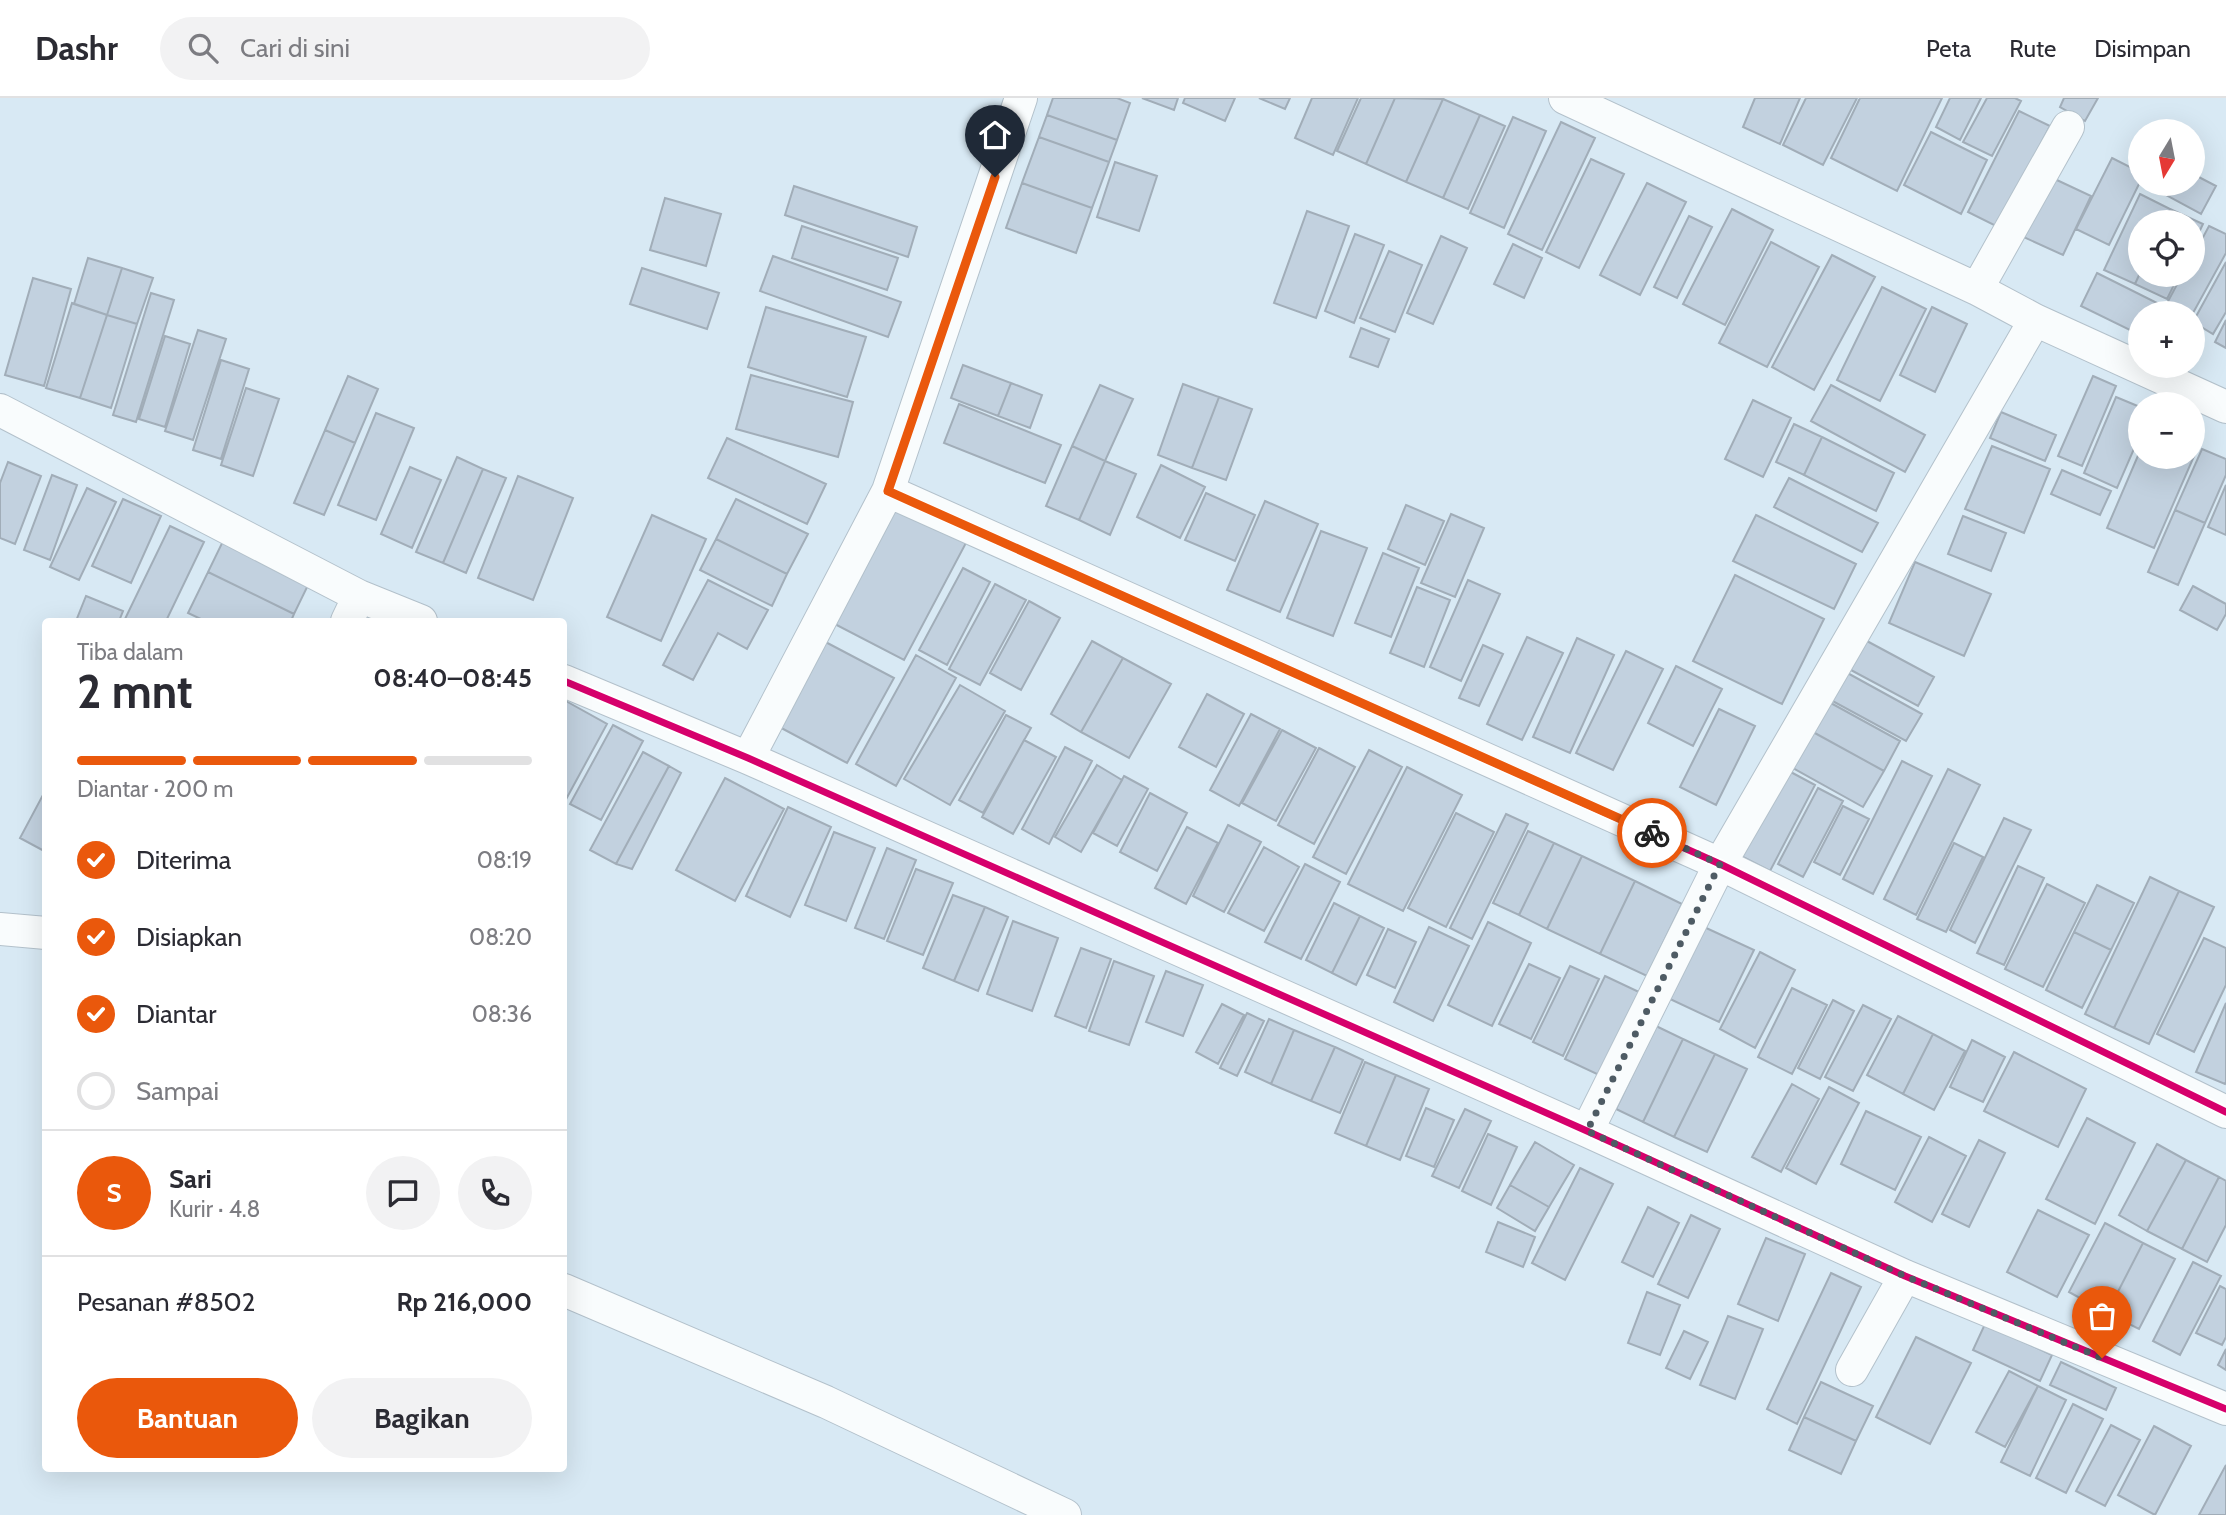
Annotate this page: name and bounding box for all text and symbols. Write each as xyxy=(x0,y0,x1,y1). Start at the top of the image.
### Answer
search box xyxy=(160,17,650,80)
text: Dashr xyxy=(35,28,118,68)
icon: search xyxy=(184,29,222,67)
text: Cari di sini xyxy=(240,32,350,64)
text: Peta xyxy=(1926,34,1971,63)
text: Rute xyxy=(2009,34,2056,63)
text: Disimpan xyxy=(2094,34,2191,63)
pin xyxy=(965,105,1025,177)
icon: home xyxy=(976,116,1014,154)
north arrow xyxy=(2128,119,2205,196)
map controls xyxy=(2128,119,2205,469)
button: locate xyxy=(2128,210,2205,287)
button: + xyxy=(2128,301,2205,378)
button: − xyxy=(2128,392,2205,469)
text: Tiba dalam xyxy=(77,638,183,666)
text: 08:40–08:45 xyxy=(373,662,532,694)
text: 2 mnt xyxy=(77,664,193,720)
text: Diantar · 200 m xyxy=(77,775,234,803)
courier xyxy=(1617,798,1687,868)
icon: bike xyxy=(1633,814,1671,852)
icon: check xyxy=(77,841,115,879)
text: Diterima xyxy=(136,844,231,876)
text: 08:19 xyxy=(477,846,532,874)
icon: check xyxy=(77,918,115,956)
text: Disiapkan xyxy=(136,921,242,953)
text: 08:20 xyxy=(469,923,532,951)
icon: check xyxy=(77,995,115,1033)
text: Diantar xyxy=(136,998,217,1030)
text: 08:36 xyxy=(472,1000,532,1028)
text: Sampai xyxy=(136,1075,219,1107)
button: chat xyxy=(366,1156,440,1230)
button: phone xyxy=(458,1156,532,1230)
text: Sari xyxy=(169,1163,212,1195)
text: S xyxy=(106,1177,122,1209)
text: Kurir · 4.8 xyxy=(169,1195,260,1223)
text: Pesanan #8502 xyxy=(77,1286,255,1318)
text: Rp 216,000 xyxy=(396,1286,532,1318)
pin xyxy=(2072,1286,2132,1358)
icon: bag xyxy=(2083,1297,2121,1335)
button: Bantuan xyxy=(77,1378,298,1458)
button: Bagikan xyxy=(312,1378,532,1458)

